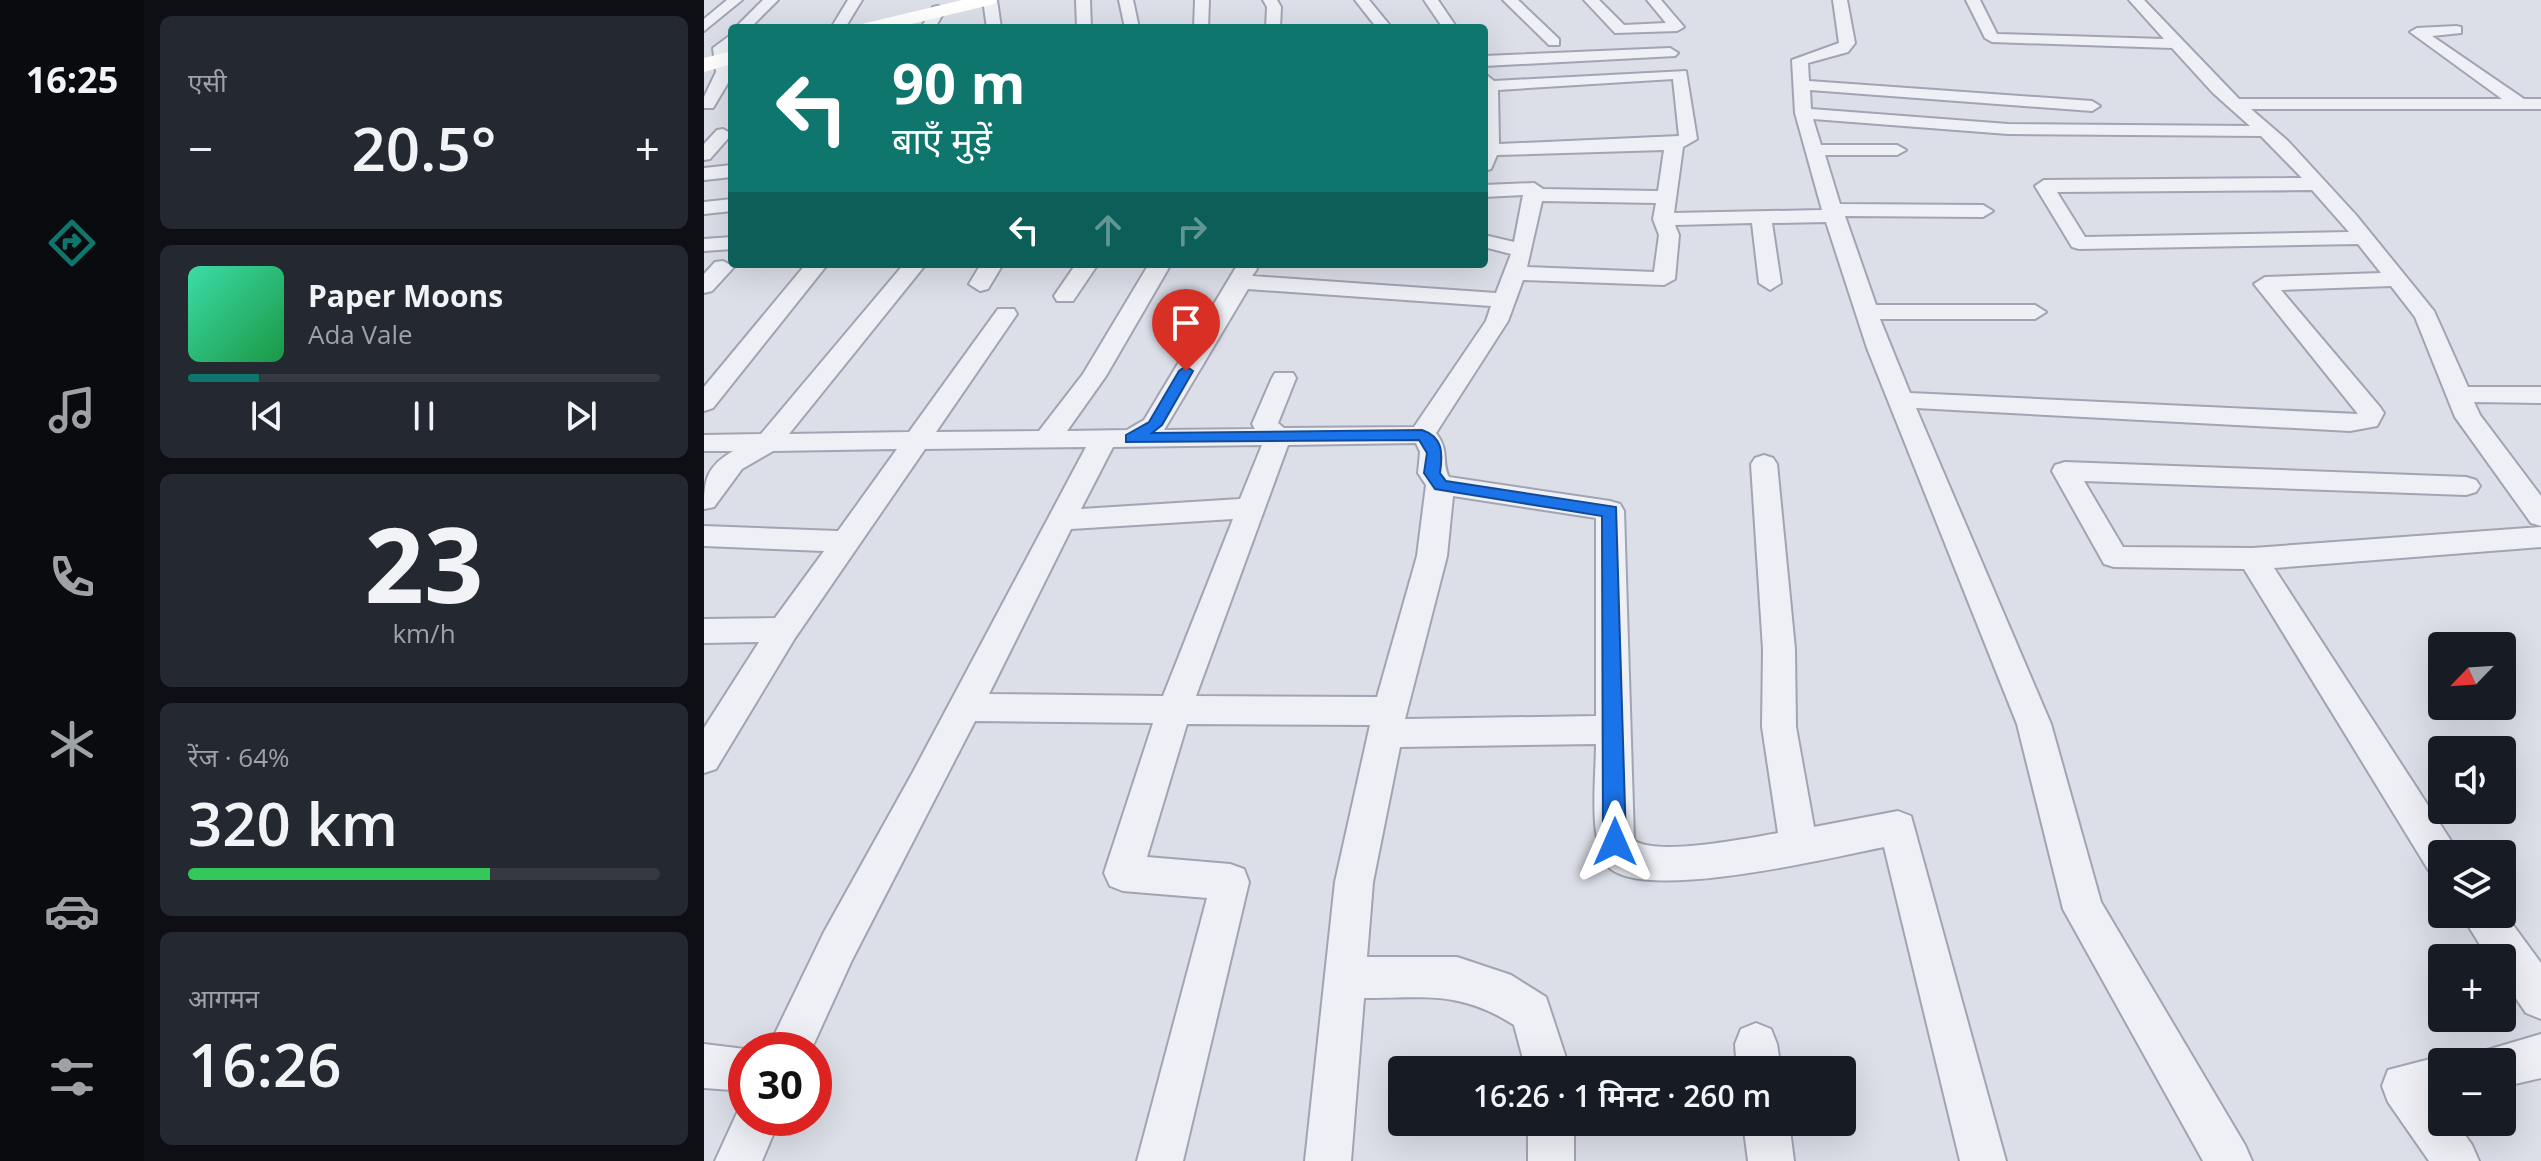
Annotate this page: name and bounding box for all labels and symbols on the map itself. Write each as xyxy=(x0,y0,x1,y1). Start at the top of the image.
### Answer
pin xyxy=(1152,289,1220,371)
north arrow xyxy=(2428,632,2516,720)
position arrow xyxy=(1573,800,1657,884)
speed limit sign: 30 xyxy=(728,1032,832,1136)

